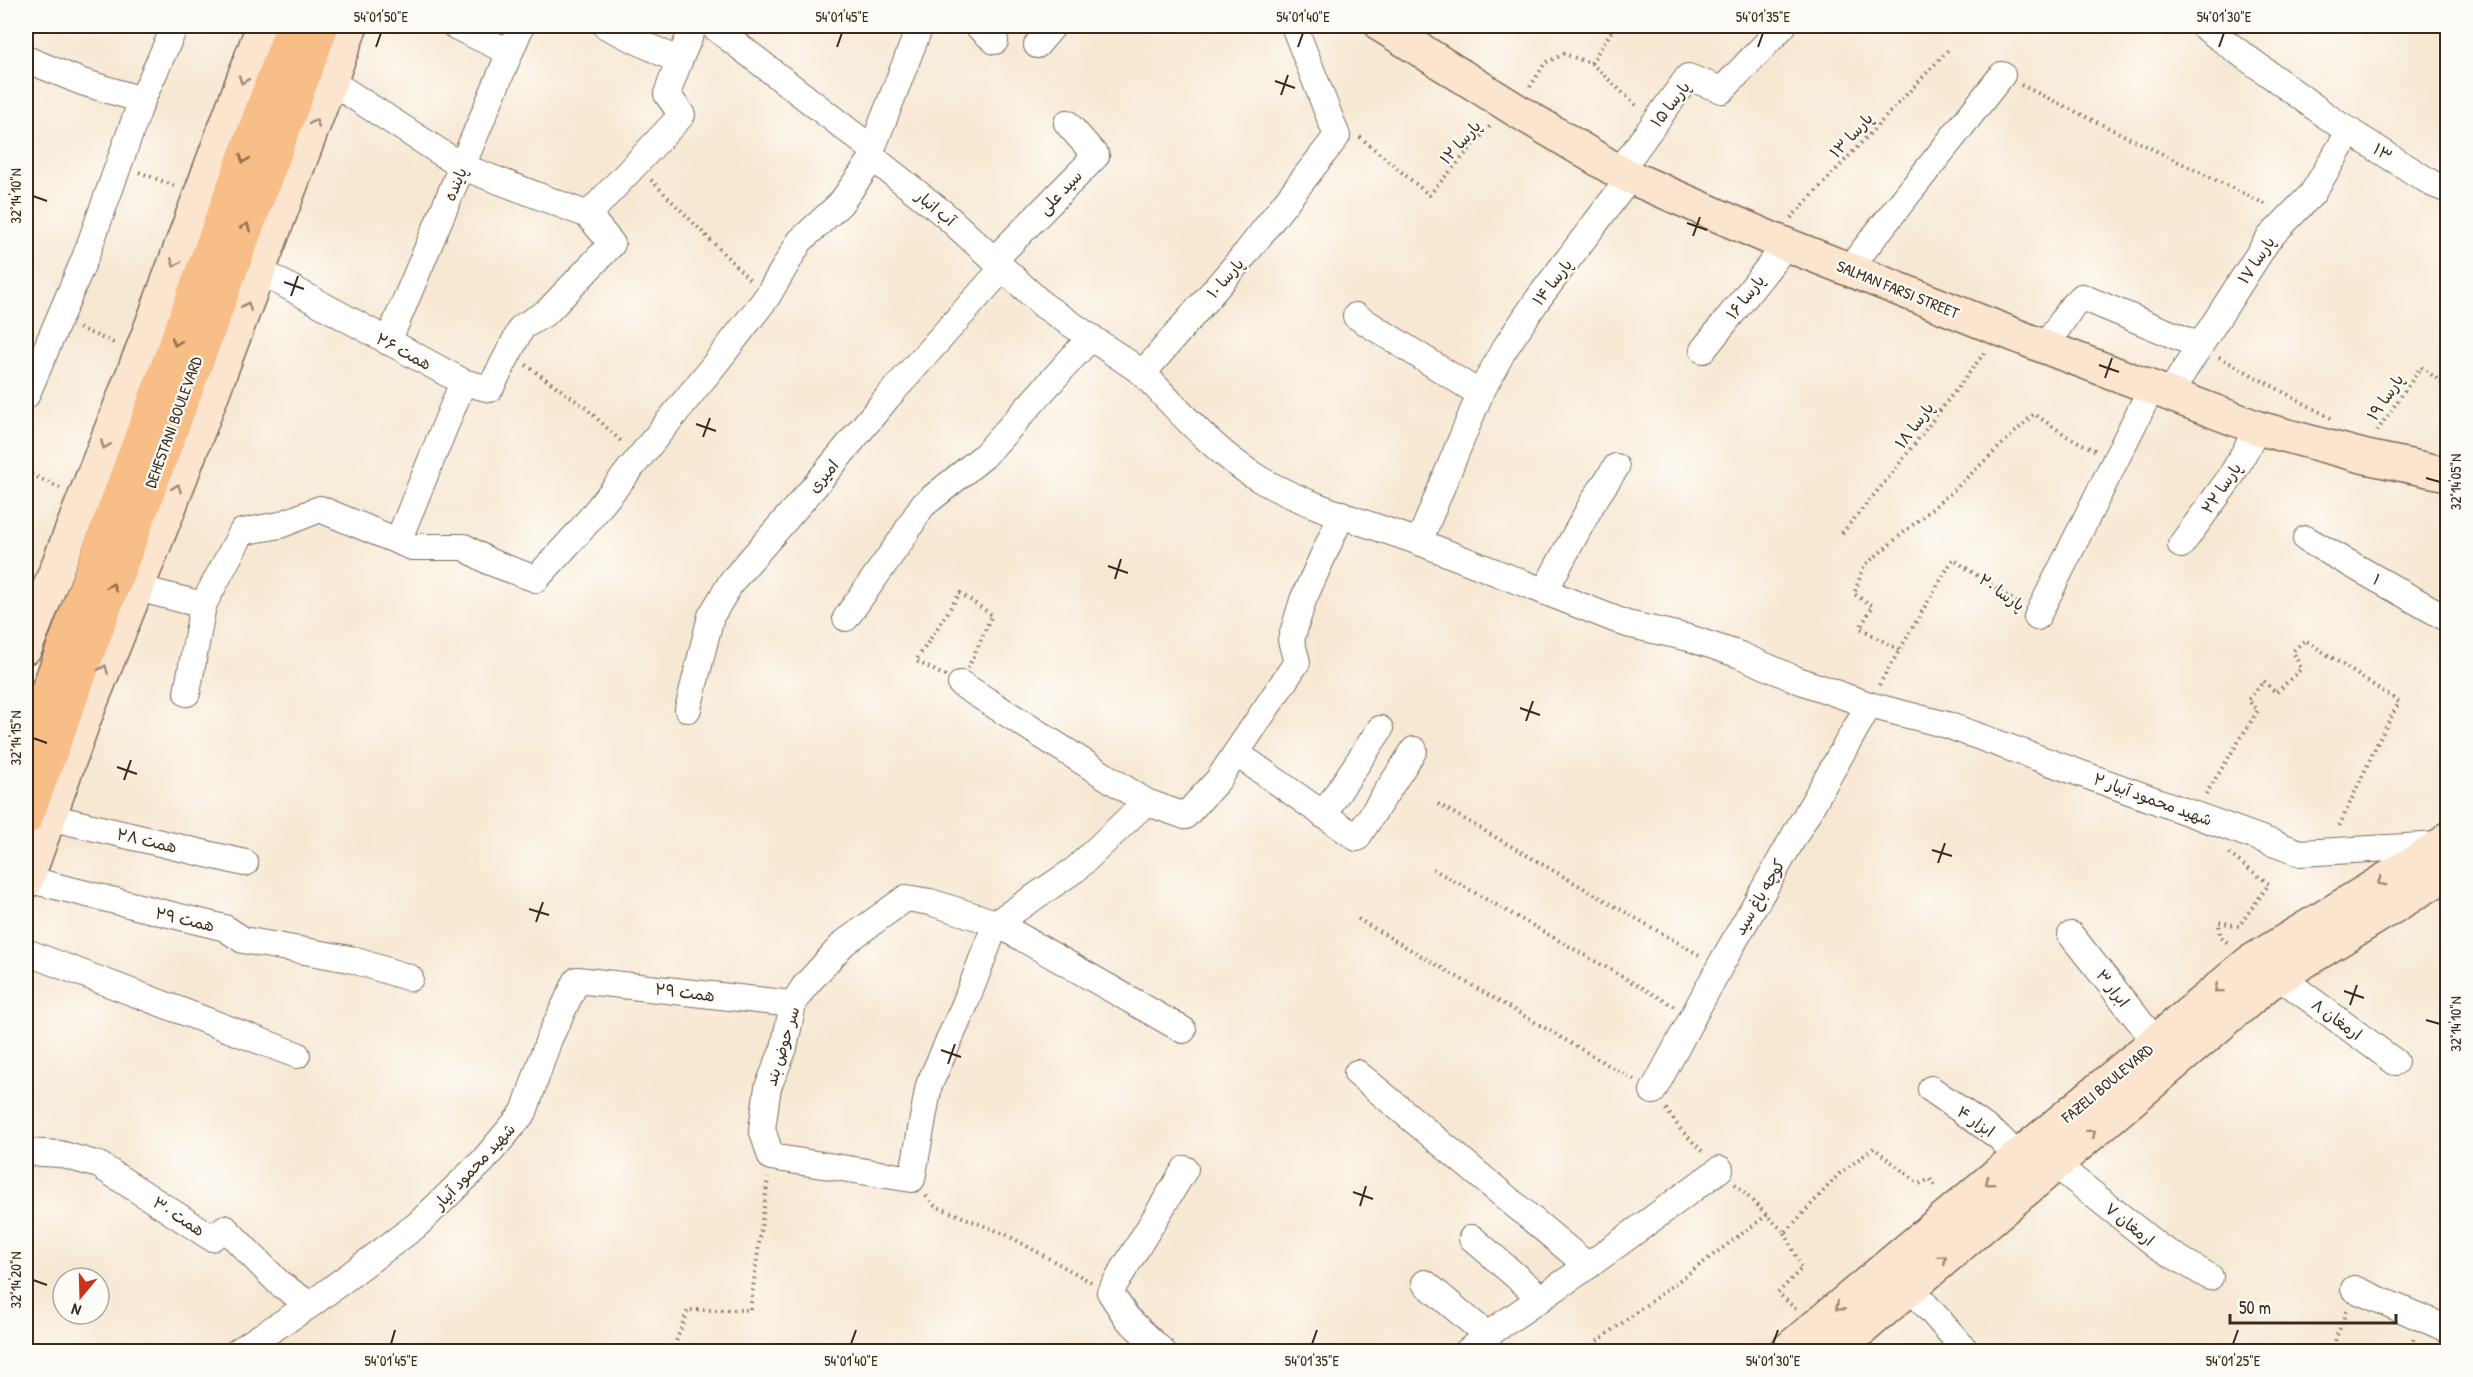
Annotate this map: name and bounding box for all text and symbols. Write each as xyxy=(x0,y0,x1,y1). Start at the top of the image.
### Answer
text: 54°01'50"E xyxy=(354,6,409,27)
text: 54°01'45"E xyxy=(815,6,869,27)
text: 54°01'40"E xyxy=(1276,6,1330,27)
text: 54°01'35"E xyxy=(1736,6,1791,27)
text: 54°01'30"E xyxy=(2197,6,2252,27)
one-way arrow xyxy=(238,74,250,85)
street label: پارسا ۱۵ xyxy=(1645,77,1695,131)
street label: پارسا ۱۳ xyxy=(1824,108,1878,162)
street label: پارسا ۱۲ xyxy=(1434,115,1486,169)
one-way arrow xyxy=(307,119,320,129)
street label: ۱۳ xyxy=(2369,138,2397,166)
one-way arrow xyxy=(238,153,251,164)
street label: پاینده xyxy=(438,164,472,204)
street label: سید علی xyxy=(1033,165,1087,219)
text: 32°14'10"N xyxy=(5,168,26,224)
street label: آب انبار xyxy=(911,184,961,232)
one-way arrow xyxy=(239,222,252,233)
street label: پارسا ۱۷ xyxy=(2232,232,2280,288)
street label: پارسا ۱۰ xyxy=(1201,253,1249,303)
street label: پارسا ۱۴ xyxy=(1527,254,1577,310)
street label: SALMAN FARSI STREET xyxy=(1834,254,1963,324)
one-way arrow xyxy=(169,257,182,268)
street label: پارسا ۱۶ xyxy=(1721,270,1769,324)
one-way arrow xyxy=(239,301,252,312)
street label: همت ۲۶ xyxy=(372,327,436,375)
one-way arrow xyxy=(171,336,183,347)
street label: DEHESTANI BOULEVARD xyxy=(139,353,207,491)
street label: پارسا ۱۹ xyxy=(2361,369,2409,425)
street label: پارسا ۱۸ xyxy=(1889,397,1939,453)
one-way arrow xyxy=(99,439,112,450)
text: 32°14'05"N xyxy=(2445,454,2466,510)
street label: امیری xyxy=(803,455,843,497)
street label: پارسا ۲۲ xyxy=(2196,458,2246,518)
one-way arrow xyxy=(170,483,182,494)
street label: پارسا ۲۰ xyxy=(1975,568,2029,616)
street label: ۱ xyxy=(2369,568,2385,590)
one-way arrow xyxy=(105,582,117,593)
one-way arrow xyxy=(97,664,109,675)
text: 32°14'15"N xyxy=(5,710,26,766)
street label: شهید محمود آبیار ۲ xyxy=(2090,767,2216,831)
street label: همت ۲۸ xyxy=(115,822,179,858)
street label: کوچه باغ سید xyxy=(1728,855,1791,940)
one-way arrow xyxy=(2377,875,2387,887)
street label: همت ۲۹ xyxy=(153,902,217,936)
street label: ابرار ۳ xyxy=(2091,965,2135,1011)
street label: همت ۲۹ xyxy=(654,977,716,1007)
one-way arrow xyxy=(2214,982,2225,993)
street label: ارمغان ۸ xyxy=(2307,993,2367,1045)
text: 32°14'10"N xyxy=(2445,996,2466,1052)
street label: سر حوض بند xyxy=(759,1004,805,1088)
street label: FAZELI BOULEVARD xyxy=(2056,1038,2158,1128)
street label: ابزار ۴ xyxy=(1953,1100,1999,1142)
street label: شهید محمود آبیار xyxy=(427,1118,520,1215)
one-way arrow xyxy=(2085,1129,2096,1140)
one-way arrow xyxy=(1985,1175,1996,1186)
street label: همت ۳۰ xyxy=(149,1191,209,1241)
street label: ارمغان ۷ xyxy=(2101,1197,2159,1251)
text: 32°14'20"N xyxy=(5,1251,26,1309)
one-way arrow xyxy=(1936,1255,1947,1266)
north arrow xyxy=(51,1266,111,1326)
scale bar xyxy=(2230,1287,2396,1325)
text: 50 m xyxy=(2239,1295,2271,1320)
text: N xyxy=(68,1298,84,1322)
one-way arrow xyxy=(1835,1299,1846,1310)
text: 54°01'45"E xyxy=(364,1350,418,1371)
text: 54°01'40"E xyxy=(824,1350,878,1371)
text: 54°01'35"E xyxy=(1285,1350,1340,1371)
text: 54°01'30"E xyxy=(1746,1350,1801,1371)
text: 54°01'25"E xyxy=(2206,1350,2261,1371)

